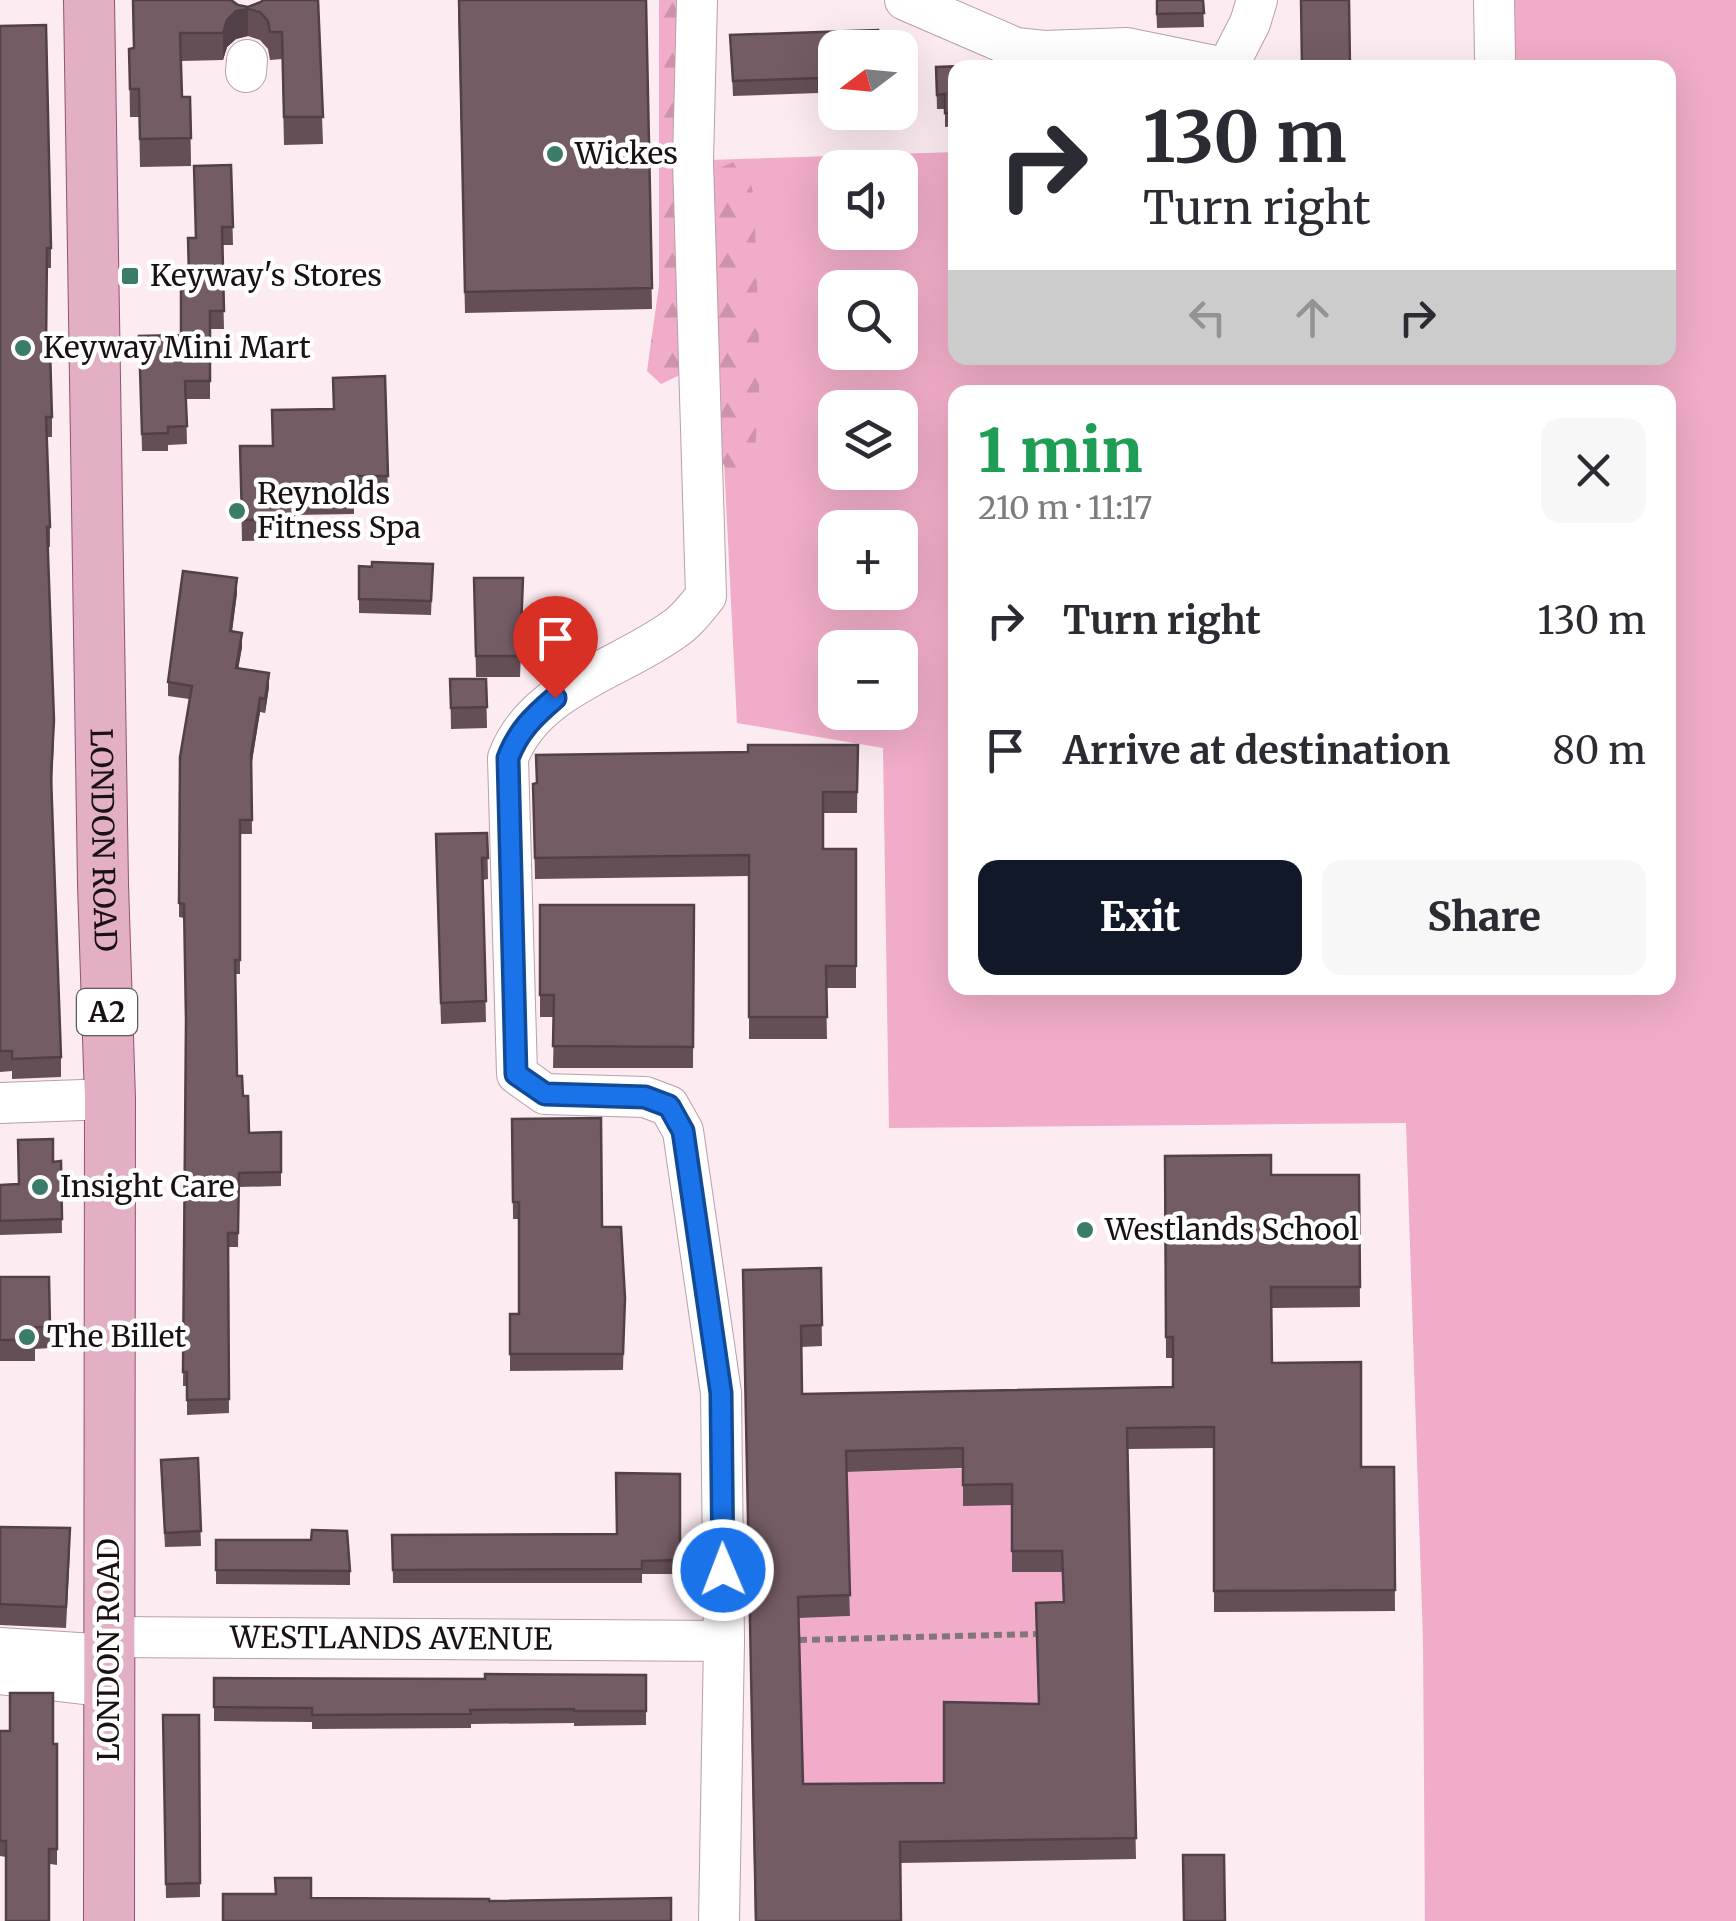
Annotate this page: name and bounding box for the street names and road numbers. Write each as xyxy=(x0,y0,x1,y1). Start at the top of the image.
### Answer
street label: LONDON ROAD xyxy=(83,728,125,952)
road number: A2 xyxy=(77,989,137,1035)
street label: LONDON ROAD xyxy=(89,1538,127,1762)
street label: WESTLANDS AVENUE xyxy=(229,1618,552,1658)

